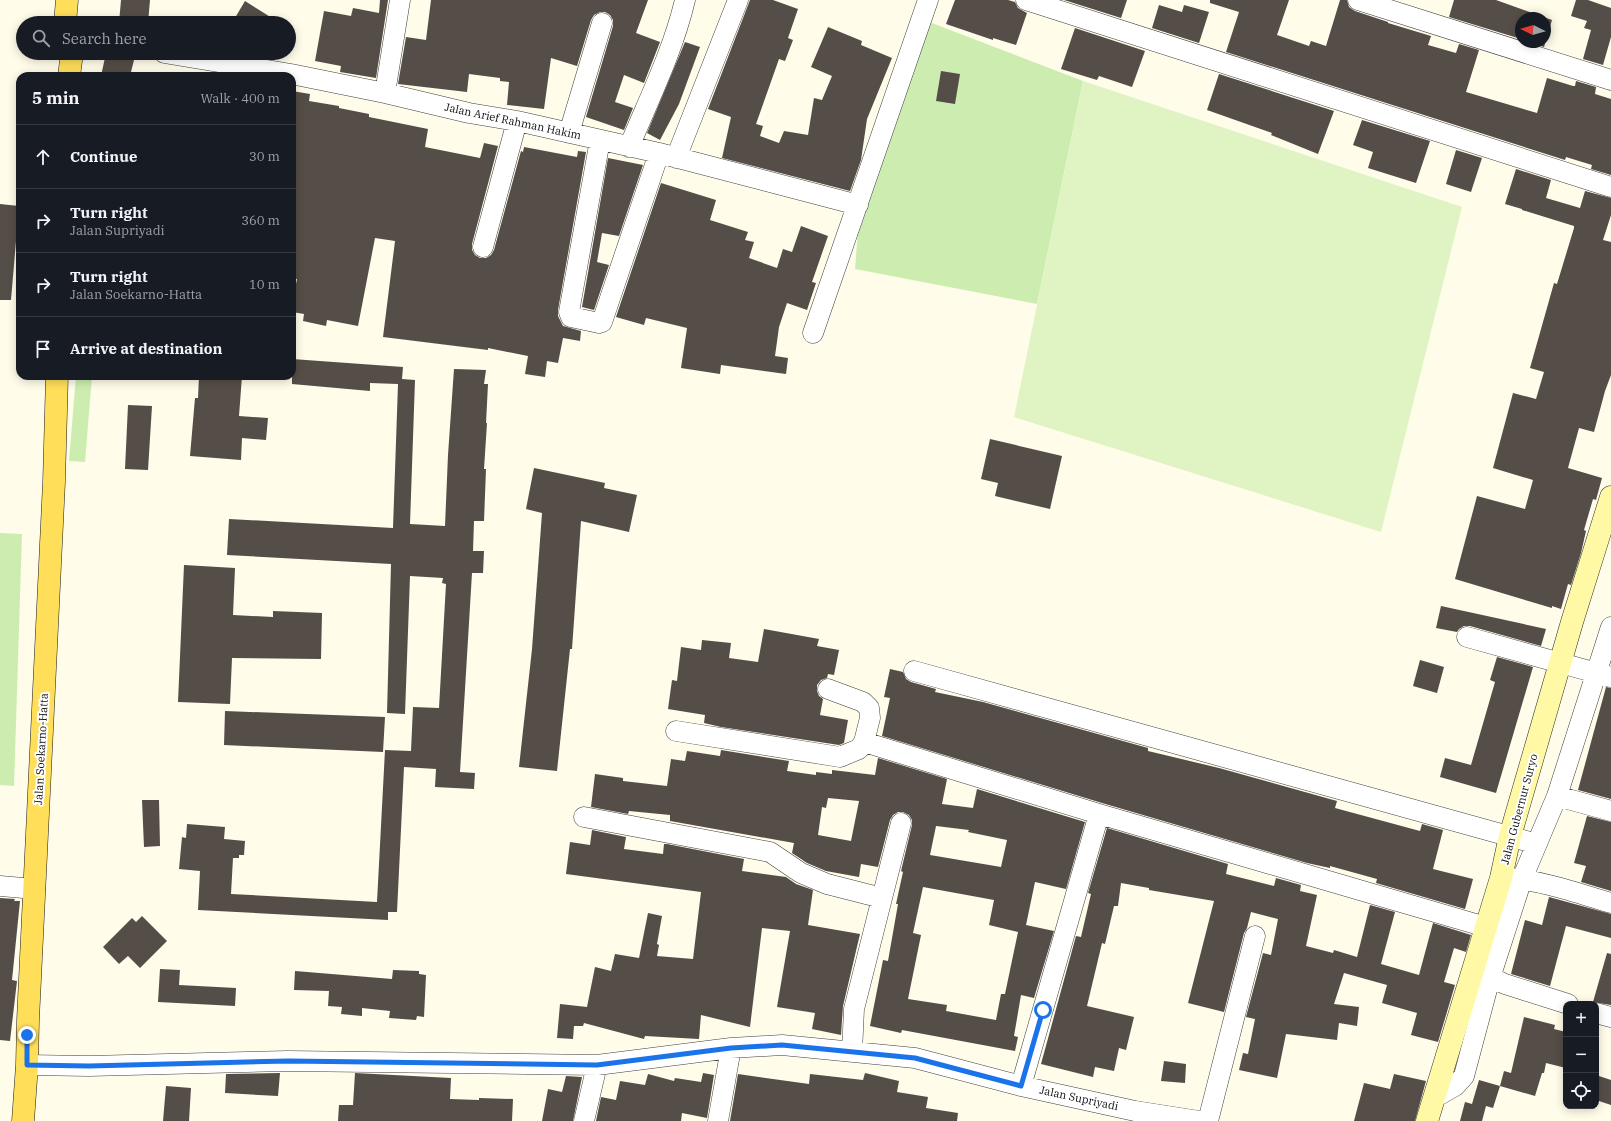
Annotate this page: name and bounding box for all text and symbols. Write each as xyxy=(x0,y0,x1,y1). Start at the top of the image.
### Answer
north arrow xyxy=(1515,12,1551,48)
search box xyxy=(16,16,296,60)
icon: search xyxy=(30,27,52,49)
text: Search here xyxy=(62,29,147,48)
text: 5 min xyxy=(32,87,80,109)
text: Walk · 400 m xyxy=(201,90,280,107)
street label: Jalan Arief Rahman Hakim xyxy=(443,100,583,142)
icon: ahead xyxy=(32,146,54,168)
text: Continue xyxy=(70,147,137,166)
text: 30 m xyxy=(249,148,280,165)
text: Turn right xyxy=(70,203,148,222)
icon: right xyxy=(32,210,54,232)
text: 360 m xyxy=(241,212,280,229)
text: Jalan Supriyadi xyxy=(70,222,165,239)
text: Turn right xyxy=(70,267,148,286)
icon: right xyxy=(32,274,54,296)
text: 10 m xyxy=(249,276,280,293)
text: Jalan Soekarno-Hatta xyxy=(70,286,202,303)
icon: arrive xyxy=(32,338,54,360)
text: Arrive at destination xyxy=(70,339,222,358)
street label: Jalan Soekarno-Hatta xyxy=(31,693,51,805)
street label: Jalan Gubernur Suryo xyxy=(1498,752,1540,866)
route start xyxy=(1034,1001,1052,1019)
map controls xyxy=(1563,1001,1599,1109)
button: + xyxy=(1563,1001,1599,1037)
route end xyxy=(18,1026,36,1044)
button: − xyxy=(1563,1037,1599,1073)
button: locate xyxy=(1563,1073,1599,1109)
street label: Jalan Supriyadi xyxy=(1038,1083,1120,1113)

